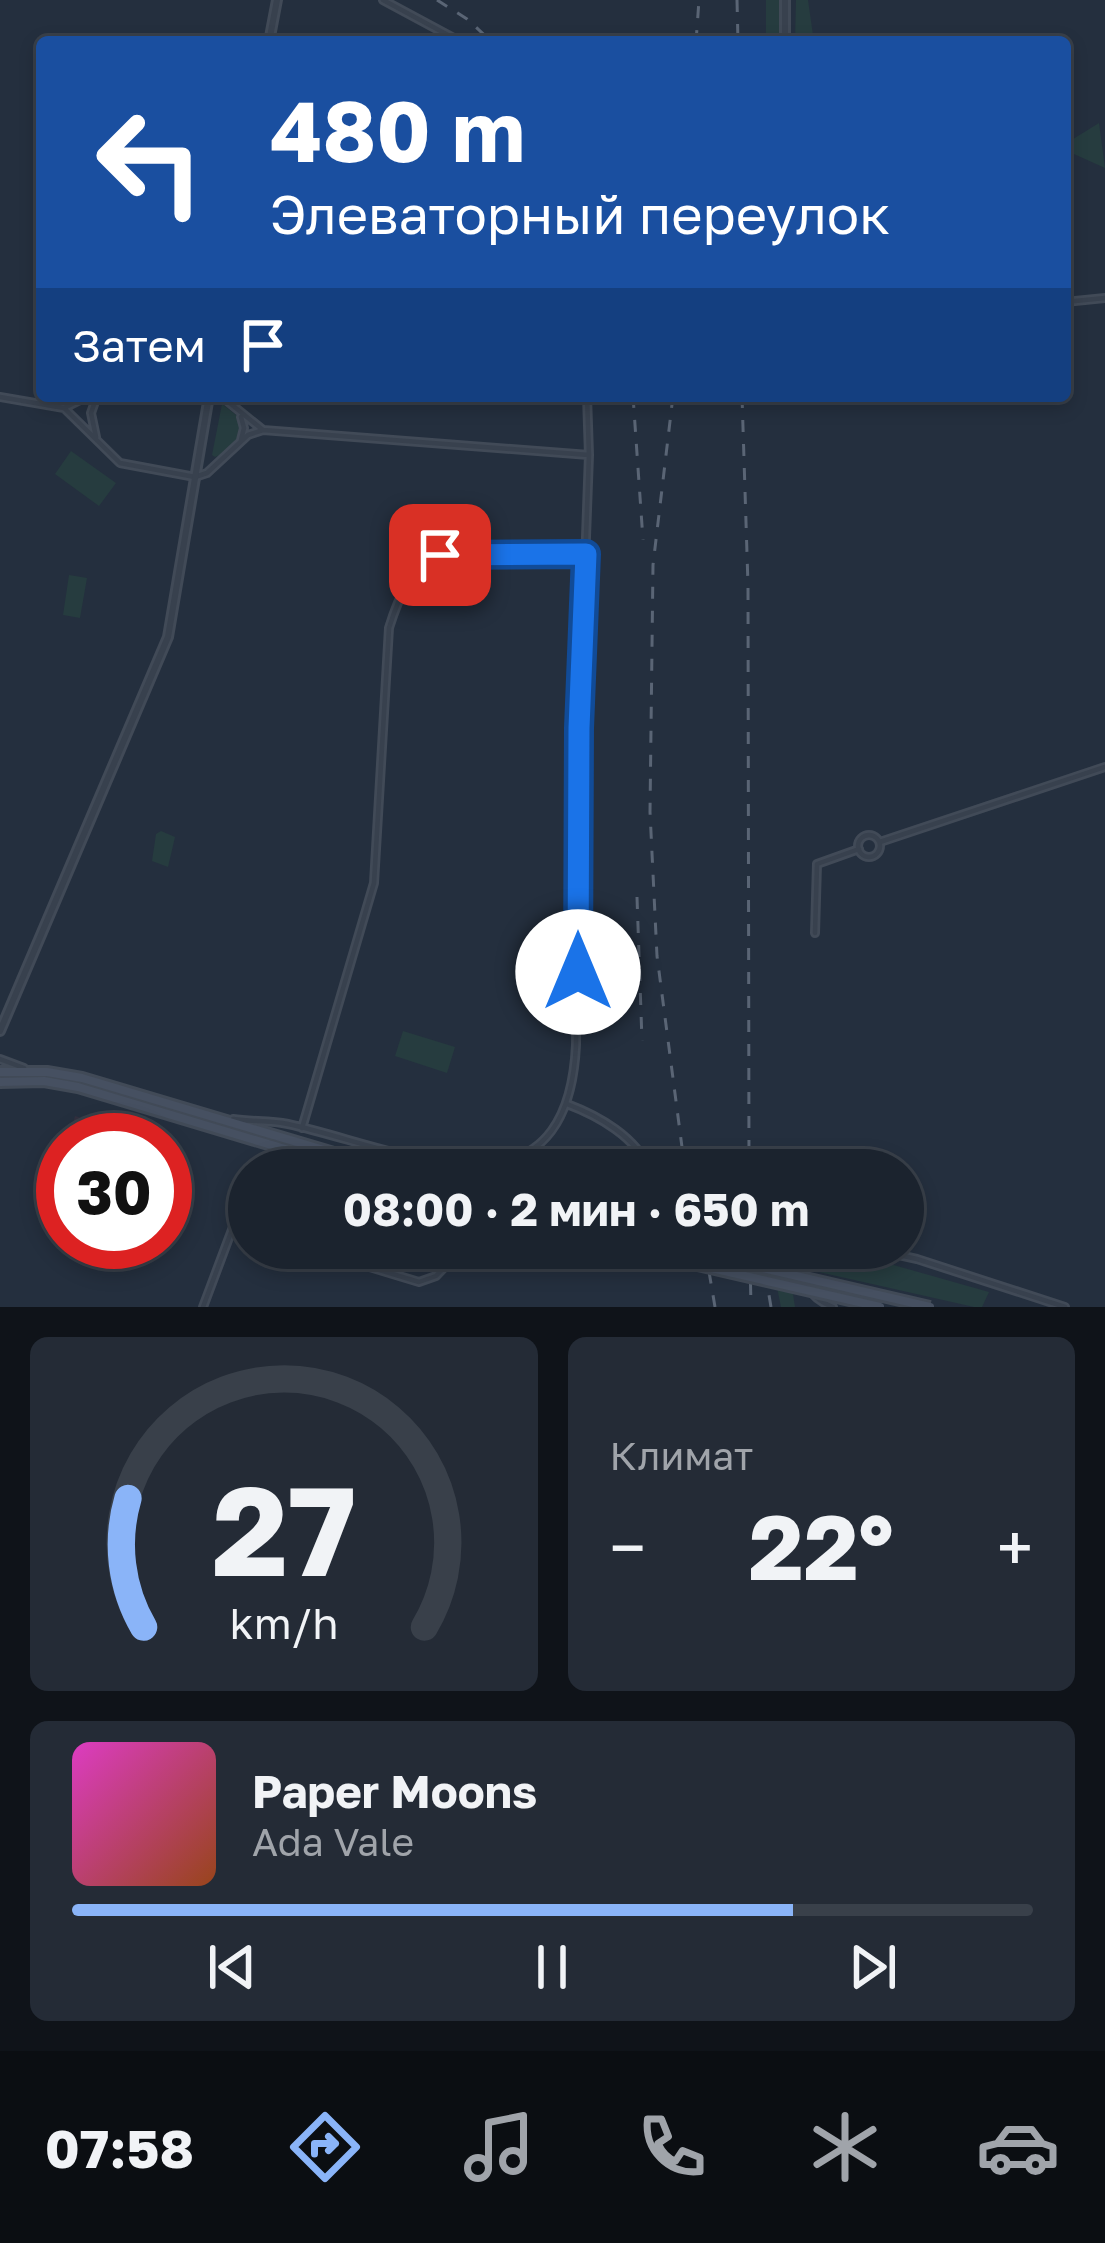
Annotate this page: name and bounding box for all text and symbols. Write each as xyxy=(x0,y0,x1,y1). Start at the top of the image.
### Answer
text: 480 m xyxy=(270,80,525,180)
icon: left xyxy=(72,84,228,240)
text: Элеваторный переулок xyxy=(270,181,890,246)
icon: arrive xyxy=(230,312,296,378)
text: Затем xyxy=(72,318,206,372)
pin xyxy=(389,504,491,606)
icon: arrive xyxy=(407,522,473,588)
position arrow xyxy=(515,909,641,1035)
speed limit sign: 30 xyxy=(36,1113,192,1269)
text: 08:00 · 2 мин · 650 m xyxy=(343,1182,809,1236)
text: Климат xyxy=(610,1432,753,1479)
text: 27 xyxy=(212,1454,356,1603)
text: 22° xyxy=(749,1492,894,1600)
text: − xyxy=(610,1507,646,1587)
text: + xyxy=(997,1507,1033,1587)
text: km/h xyxy=(229,1597,338,1648)
text: Paper Moons xyxy=(252,1764,537,1818)
text: Ada Vale xyxy=(252,1818,414,1865)
icon: previous xyxy=(199,1934,265,2000)
icon: pause xyxy=(519,1934,585,2000)
icon: next xyxy=(840,1934,906,2000)
icon: directions xyxy=(283,2105,367,2189)
icon: music xyxy=(457,2105,541,2189)
icon: phone xyxy=(630,2105,714,2189)
icon: climate xyxy=(803,2105,887,2189)
icon: car xyxy=(976,2105,1060,2189)
text: 07:58 xyxy=(45,2115,194,2180)

